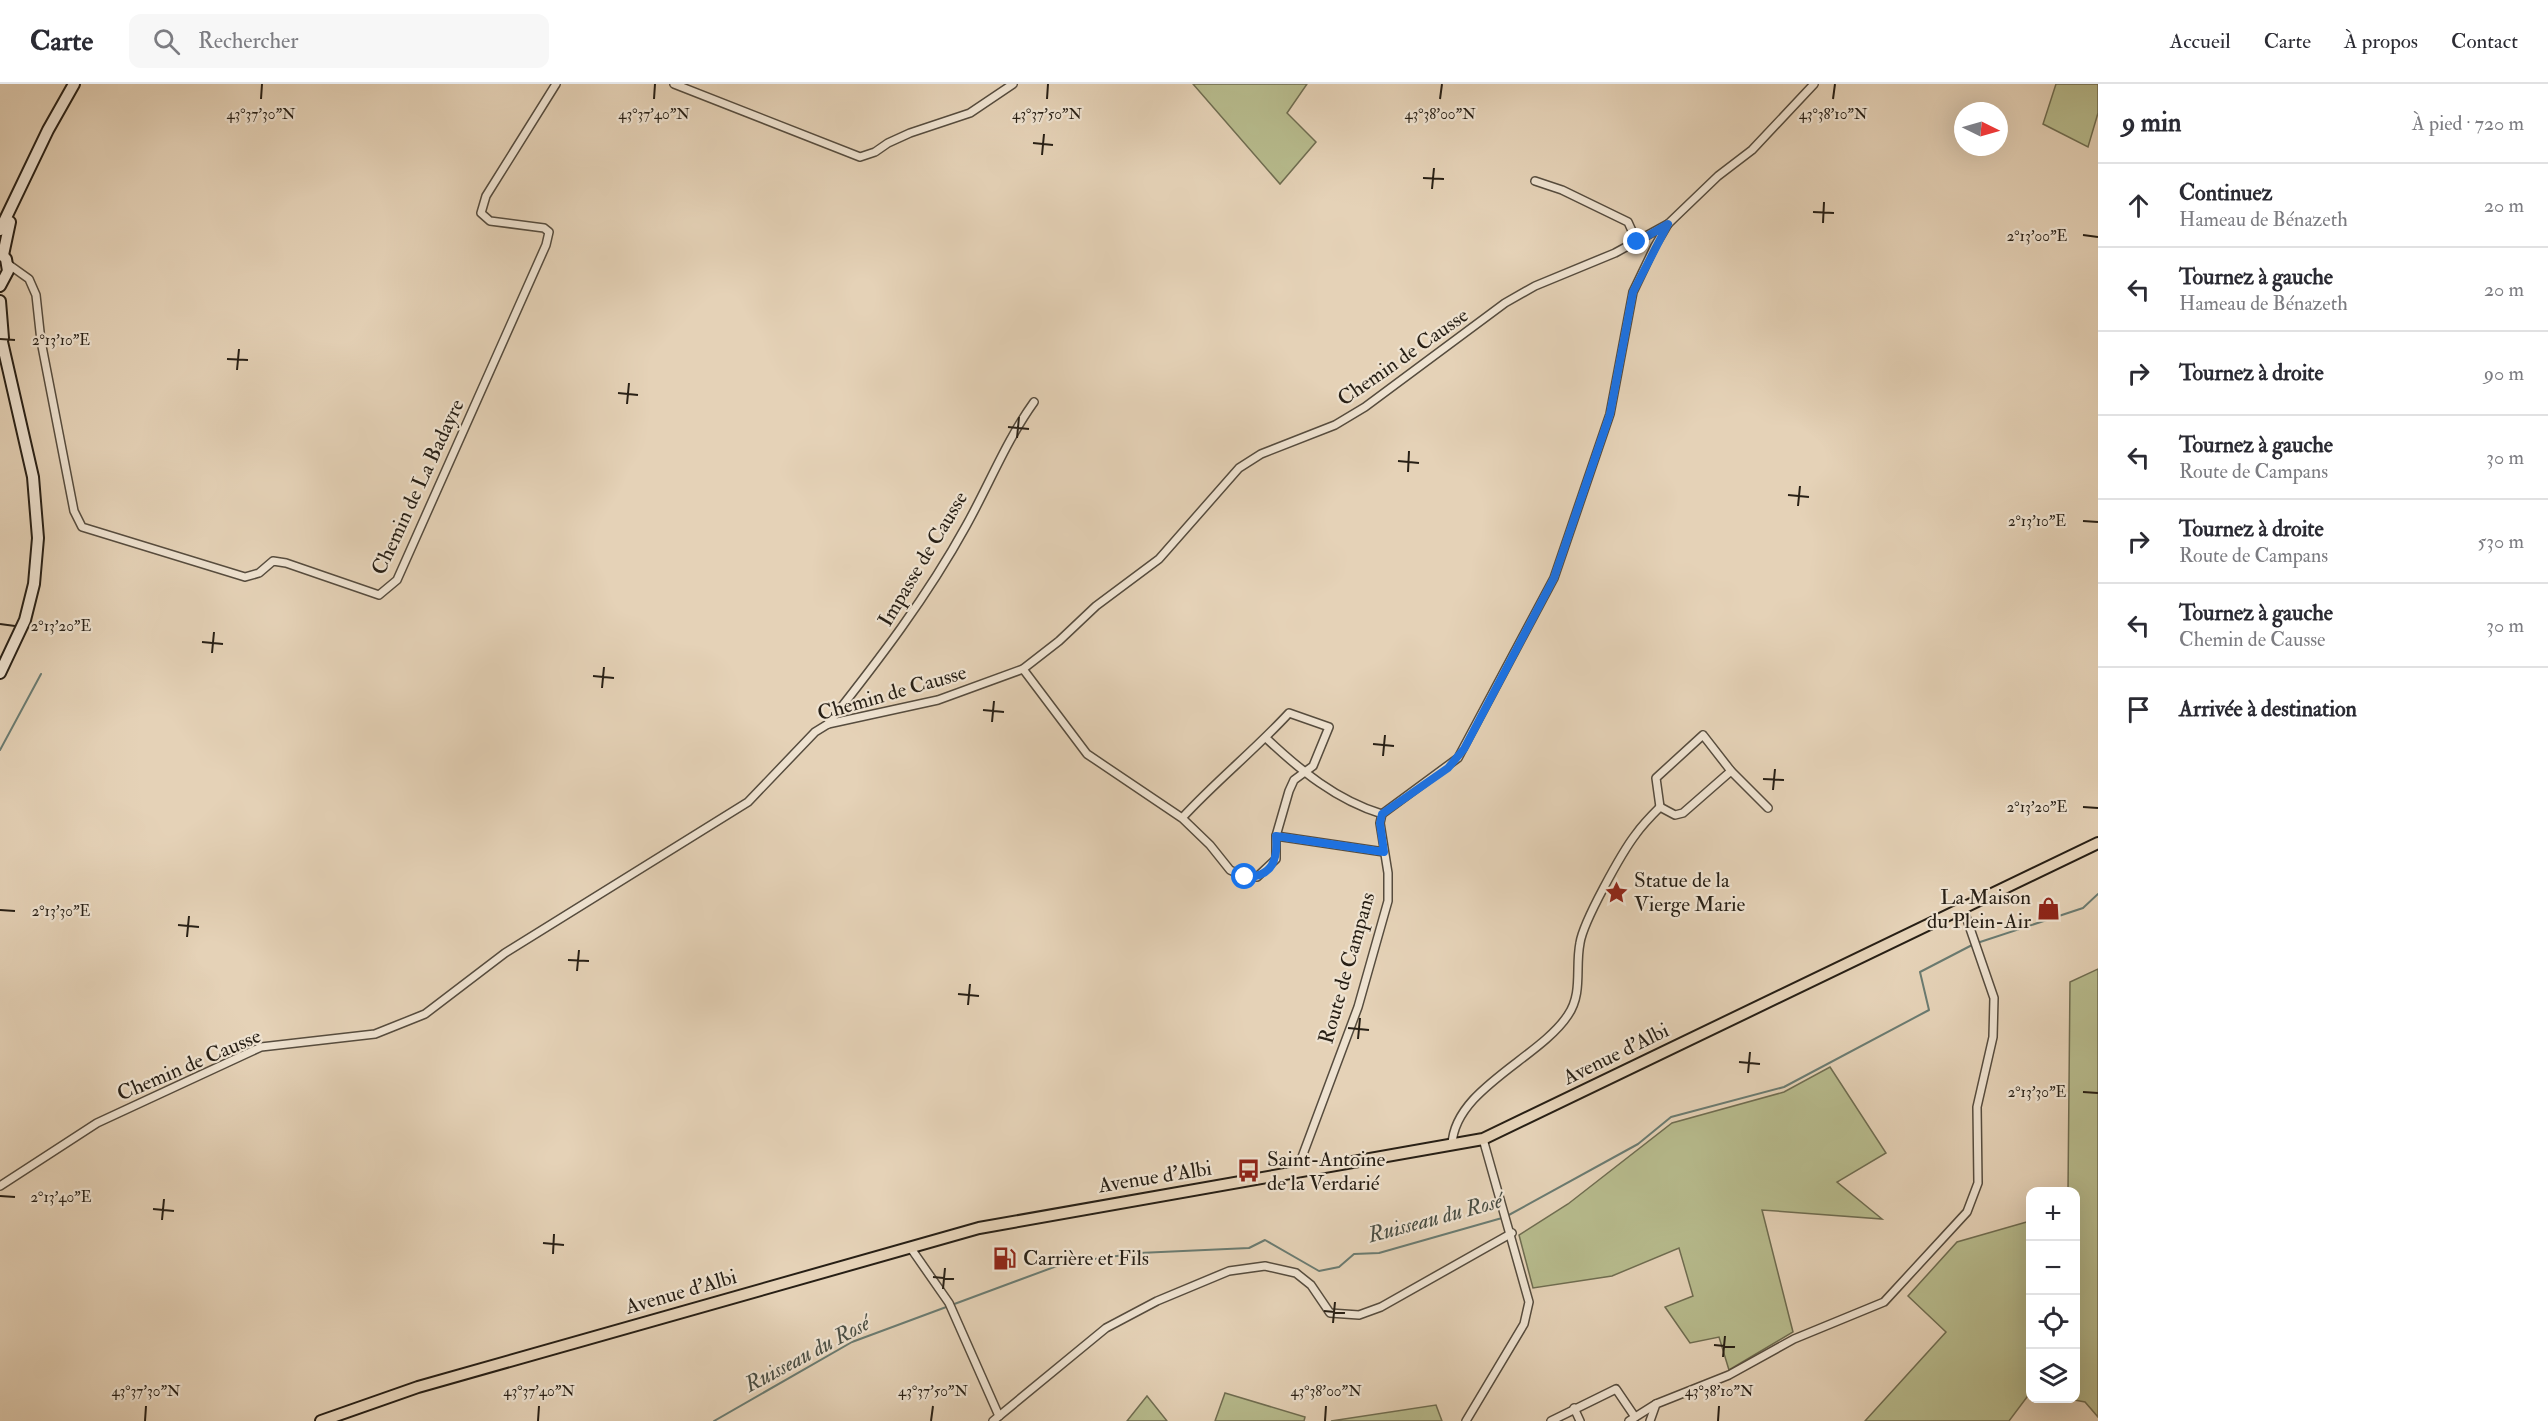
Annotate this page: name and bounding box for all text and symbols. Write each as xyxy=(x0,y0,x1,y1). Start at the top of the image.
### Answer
search box xyxy=(129,14,549,68)
text: Carte xyxy=(30,24,93,59)
icon: search xyxy=(150,25,183,58)
text: Rechercher xyxy=(198,27,298,55)
text: Accueil xyxy=(2170,28,2231,55)
text: Carte xyxy=(2264,28,2311,55)
text: À propos xyxy=(2344,28,2418,55)
text: Contact xyxy=(2451,28,2518,55)
north arrow xyxy=(1954,102,2008,156)
text: 43°37'30"N xyxy=(226,105,296,124)
text: 43°37'40"N xyxy=(618,105,690,124)
text: 43°37'50"N xyxy=(1012,105,1082,124)
text: 43°38'00"N xyxy=(1404,105,1476,124)
text: 43°38'10"N xyxy=(1799,105,1868,124)
text: 9 min xyxy=(2122,107,2181,139)
text: À pied · 720 m xyxy=(2412,111,2524,136)
text: Continuez xyxy=(2179,179,2272,207)
icon: ahead xyxy=(2122,189,2155,222)
text: 20 m xyxy=(2484,193,2524,218)
text: Hameau de Bénazeth xyxy=(2179,207,2348,232)
text: 2°13'00"E xyxy=(2007,227,2067,246)
route end xyxy=(1623,228,1649,254)
text: Tournez à gauche xyxy=(2179,263,2333,291)
icon: left xyxy=(2122,273,2155,306)
text: 20 m xyxy=(2484,277,2524,302)
text: Hameau de Bénazeth xyxy=(2179,291,2348,316)
street label: Chemin de Causse xyxy=(1332,302,1474,412)
text: 2°13'10"E xyxy=(32,331,90,350)
icon: right xyxy=(2122,357,2155,390)
text: Tournez à droite xyxy=(2179,359,2324,387)
text: 90 m xyxy=(2484,361,2524,386)
street label: Chemin de La Badayre xyxy=(365,395,471,579)
text: Tournez à gauche xyxy=(2179,431,2333,459)
icon: left xyxy=(2122,441,2155,474)
text: 30 m xyxy=(2486,445,2524,470)
text: Route de Campans xyxy=(2179,459,2328,484)
street label: Impasse de Causse xyxy=(872,486,974,632)
text: 2°13'10"E xyxy=(2008,512,2066,531)
text: Tournez à droite xyxy=(2179,515,2324,543)
icon: right xyxy=(2122,525,2155,558)
text: 530 m xyxy=(2478,529,2524,554)
text: Route de Campans xyxy=(2179,543,2328,568)
text: Tournez à gauche xyxy=(2179,599,2333,627)
icon: left xyxy=(2122,609,2155,642)
text: 30 m xyxy=(2486,613,2524,638)
text: 2°13'20"E xyxy=(31,617,91,636)
text: Chemin de Causse xyxy=(2179,627,2325,652)
street label: Chemin de Causse xyxy=(814,659,970,727)
icon: arrive xyxy=(2122,693,2155,726)
text: Arrivée à destination xyxy=(2179,695,2357,723)
text: 2°13'20"E xyxy=(2007,798,2067,817)
route start xyxy=(1231,863,1257,889)
place label: Statue de la Vierge Marie xyxy=(1634,867,1745,918)
place icon: Statue de la Vierge Marie xyxy=(1603,879,1629,905)
place label: La Maison du Plein-Air xyxy=(1927,884,2031,935)
street label: Route de Campans xyxy=(1312,889,1382,1047)
shop icon: La Maison du Plein-Air xyxy=(2036,896,2062,922)
text: 2°13'30"E xyxy=(32,902,91,921)
street label: Avenue d'Albi xyxy=(1558,1017,1674,1092)
street label: Chemin de Causse xyxy=(113,1022,265,1107)
text: 2°13'30"E xyxy=(2008,1083,2067,1102)
place label: Saint-Antoine de la Verdarié xyxy=(1267,1146,1386,1197)
street label: Avenue d'Albi xyxy=(1095,1155,1214,1199)
bus stop icon: Saint-Antoine de la Verdarié xyxy=(1236,1158,1262,1184)
water label: Ruisseau du Rosé xyxy=(1364,1186,1509,1250)
map controls xyxy=(2026,1187,2080,1403)
button: + xyxy=(2026,1187,2080,1241)
text: 2°13'40"E xyxy=(31,1188,92,1207)
button: − xyxy=(2026,1241,2080,1295)
fuel station icon: Carrière et Fils xyxy=(992,1245,1018,1271)
place label: Carrière et Fils xyxy=(1023,1245,1149,1272)
street label: Avenue d'Albi xyxy=(621,1263,740,1321)
button: locate xyxy=(2026,1295,2080,1349)
water label: Ruisseau du Rosé xyxy=(739,1308,878,1399)
button: layers xyxy=(2026,1349,2080,1403)
text: 43°37'30"N xyxy=(111,1382,181,1401)
text: 43°37'40"N xyxy=(503,1382,575,1401)
text: 43°37'50"N xyxy=(898,1382,968,1401)
text: 43°38'00"N xyxy=(1290,1382,1362,1401)
text: 43°38'10"N xyxy=(1685,1382,1754,1401)

